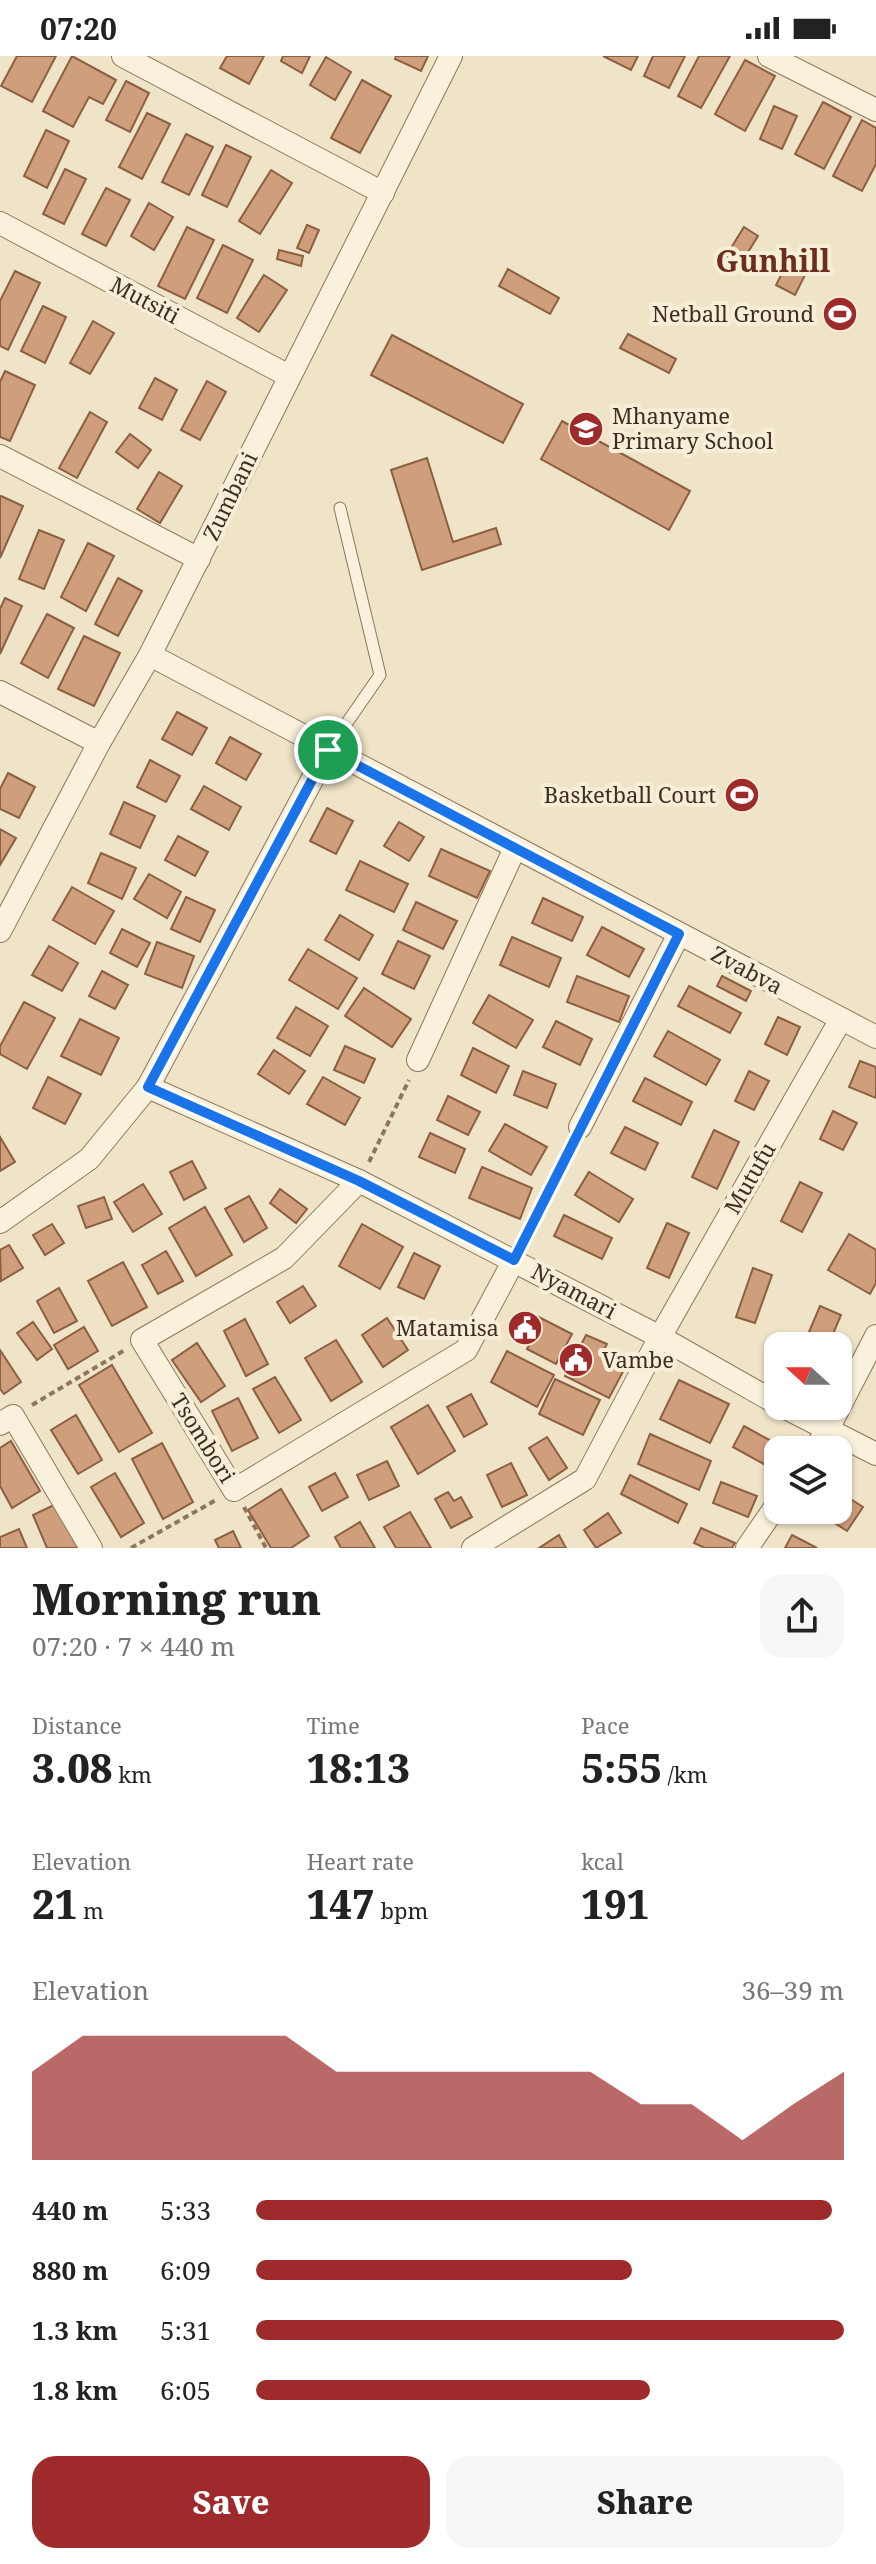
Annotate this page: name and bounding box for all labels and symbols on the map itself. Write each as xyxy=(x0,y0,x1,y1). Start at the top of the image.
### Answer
district label: Gunhill xyxy=(716,240,831,281)
street label: Mutsiti xyxy=(106,268,185,330)
sports icon: Netball Ground xyxy=(821,295,859,333)
place label: Netball Ground xyxy=(652,298,814,328)
place label: Mhanyame Primary School xyxy=(612,400,774,455)
school or university icon: Mhanyame Primary School xyxy=(567,410,605,448)
street label: Zumbani xyxy=(195,446,263,545)
pin xyxy=(294,716,362,784)
sports icon: Basketball Court xyxy=(723,776,761,814)
place label: Basketball Court xyxy=(544,779,716,809)
street label: Zvabva xyxy=(707,938,788,1000)
street label: Mutufu xyxy=(717,1136,782,1219)
street label: Nyamari xyxy=(527,1255,622,1325)
public building icon: Matamisa xyxy=(506,1309,544,1347)
place label: Matamisa xyxy=(396,1312,499,1342)
north arrow xyxy=(764,1332,852,1420)
public building icon: Vambe xyxy=(557,1341,595,1379)
place label: Vambe xyxy=(602,1344,674,1374)
street label: Tsombori xyxy=(165,1387,243,1488)

